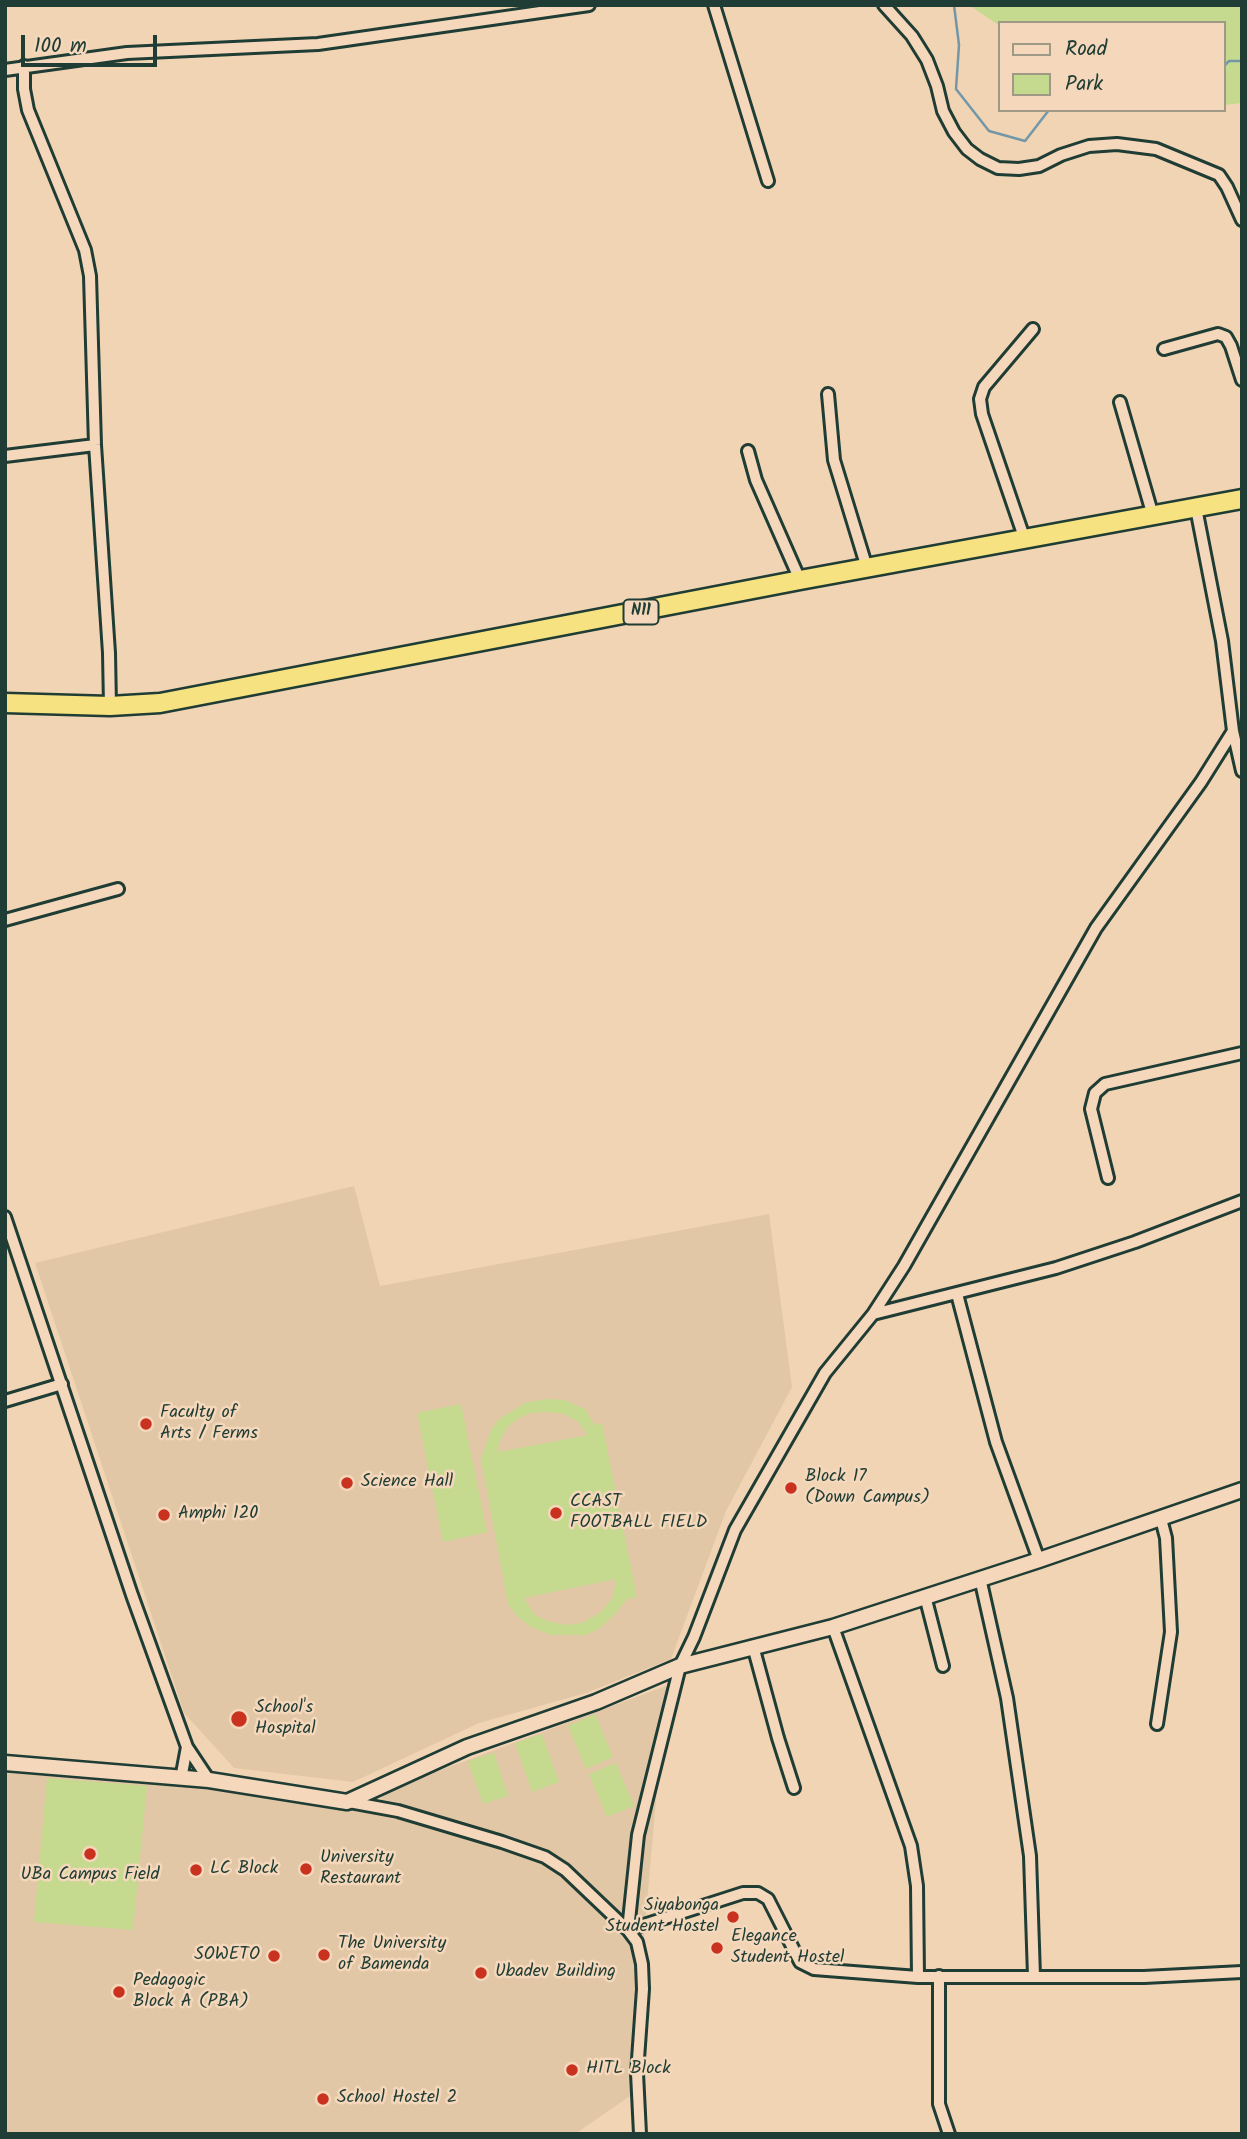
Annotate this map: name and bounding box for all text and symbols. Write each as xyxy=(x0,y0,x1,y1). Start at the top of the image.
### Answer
scale bar xyxy=(24,21,161,65)
legend xyxy=(998,21,1226,112)
text: 100 m xyxy=(34,30,87,63)
text: Road xyxy=(1065,33,1107,66)
text: Park xyxy=(1065,68,1103,101)
road number: N11 xyxy=(624,600,658,624)
place label: Faculty of Arts / Ferms xyxy=(160,1403,258,1446)
marker: Faculty of Arts / Ferms xyxy=(138,1416,154,1432)
place label: Block 17 (Down Campus) xyxy=(805,1467,930,1510)
place label: Science Hall xyxy=(361,1472,453,1494)
marker: Science Hall xyxy=(339,1475,355,1491)
marker: Block 17 (Down Campus) xyxy=(783,1480,799,1496)
place label: CCAST FOOTBALL FIELD xyxy=(570,1492,707,1534)
place label: Amphi 120 xyxy=(178,1504,258,1526)
marker: CCAST FOOTBALL FIELD xyxy=(548,1505,564,1521)
marker: Amphi 120 xyxy=(156,1507,172,1523)
place label: School's Hospital xyxy=(255,1698,316,1740)
marker: School's Hospital xyxy=(229,1709,249,1729)
marker: UBa Campus Field xyxy=(82,1846,98,1862)
place label: University Restaurant xyxy=(320,1848,401,1890)
place label: LC Block xyxy=(210,1859,278,1881)
marker: University Restaurant xyxy=(298,1861,314,1877)
marker: LC Block xyxy=(188,1862,204,1878)
place label: UBa Campus Field xyxy=(21,1865,159,1887)
place label: Siyabonga Student Hostel xyxy=(606,1896,719,1938)
marker: Siyabonga Student Hostel xyxy=(725,1909,741,1925)
place label: Elegance Student Hostel xyxy=(731,1927,844,1969)
place label: The University of Bamenda xyxy=(338,1934,446,1976)
marker: Elegance Student Hostel xyxy=(709,1940,725,1956)
place label: SOWETO xyxy=(194,1945,260,1967)
marker: The University of Bamenda xyxy=(316,1947,332,1963)
marker: SOWETO xyxy=(266,1948,282,1964)
place label: Ubadev Building xyxy=(495,1962,616,1984)
marker: Ubadev Building xyxy=(473,1965,489,1981)
place label: Pedagogic Block A (PBA) xyxy=(133,1971,249,2014)
marker: Pedagogic Block A (PBA) xyxy=(111,1984,127,2000)
place label: HITL Block xyxy=(586,2059,671,2081)
marker: HITL Block xyxy=(564,2062,580,2078)
place label: School Hostel 2 xyxy=(337,2088,457,2110)
marker: School Hostel 2 xyxy=(315,2091,331,2107)

